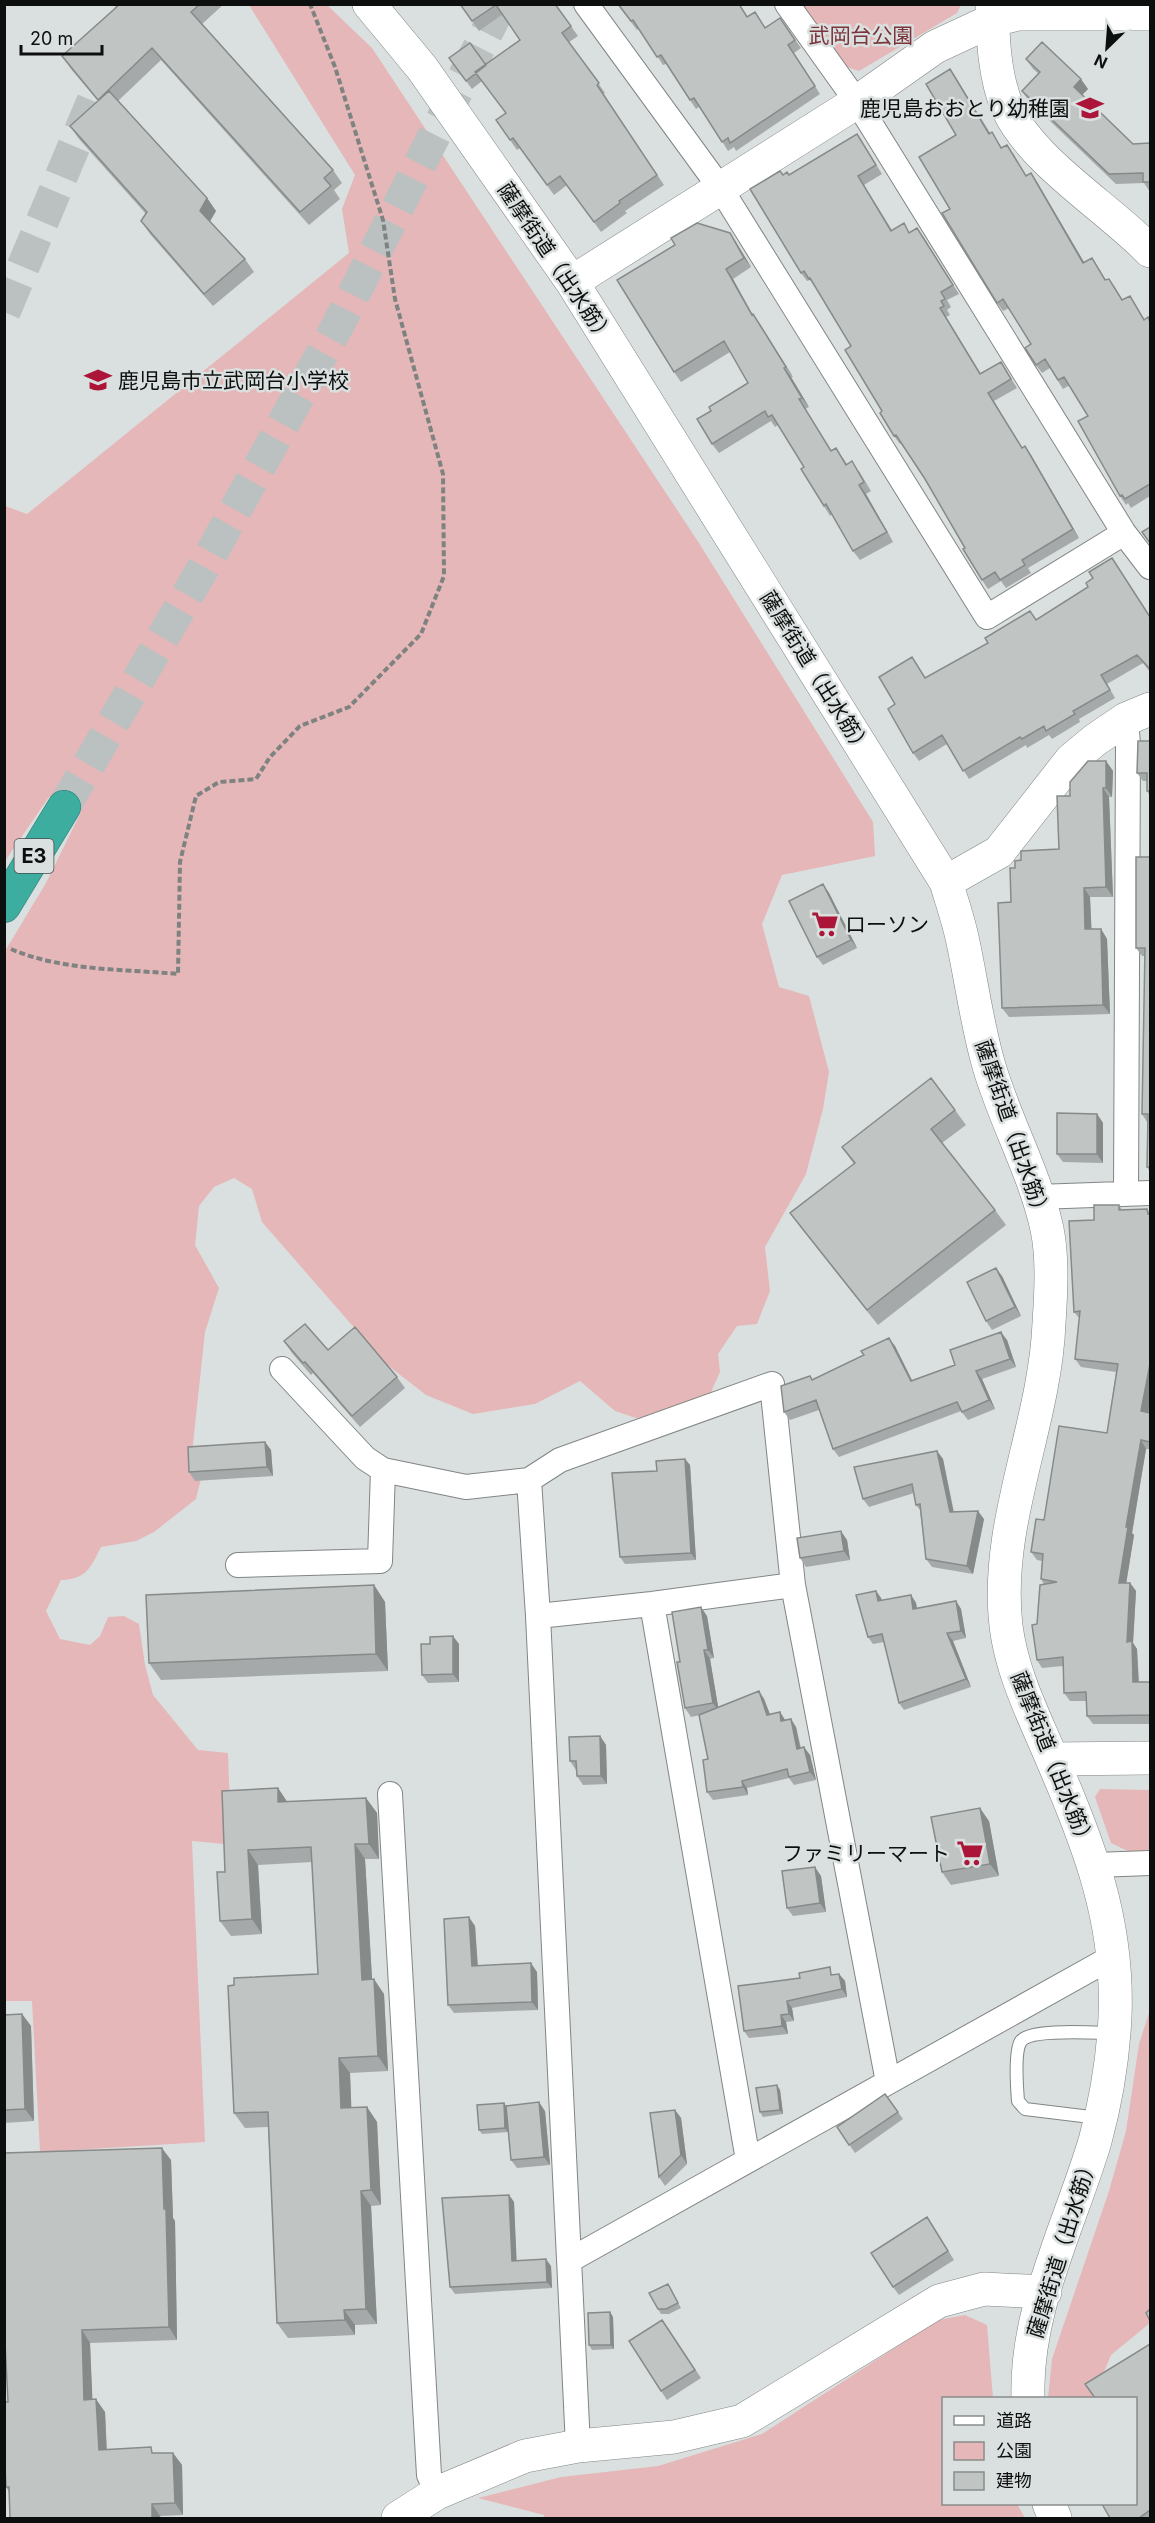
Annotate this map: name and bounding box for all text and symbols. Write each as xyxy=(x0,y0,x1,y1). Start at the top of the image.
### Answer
scale bar xyxy=(21,18,102,56)
north arrow xyxy=(1077,18,1137,78)
park label: 武岡台公園 xyxy=(809,23,914,48)
text: 20 m xyxy=(30,28,73,49)
text: N xyxy=(1091,50,1110,73)
school or university icon: 鹿児島おおとり幼稚園 xyxy=(1075,93,1105,123)
place label: 鹿児島おおとり幼稚園 xyxy=(860,96,1070,121)
street label: 薩摩街道（出水筋） xyxy=(493,178,619,348)
school or university icon: 鹿児島市立武岡台小学校 xyxy=(83,365,113,395)
place label: 鹿児島市立武岡台小学校 xyxy=(118,368,349,393)
street label: 薩摩街道（出水筋） xyxy=(755,586,877,760)
road number: E3 xyxy=(15,839,54,873)
supermarket icon: ローソン xyxy=(810,909,840,939)
place label: ローソン xyxy=(845,912,929,937)
street label: 薩摩街道（出水筋） xyxy=(970,1037,1056,1223)
street label: 薩摩街道（出水筋） xyxy=(1006,1668,1100,1852)
supermarket icon: ファミリーマート xyxy=(955,1838,985,1868)
place label: ファミリーマート xyxy=(782,1841,950,1866)
street label: 薩摩街道（出水筋） xyxy=(1022,2153,1102,2341)
legend xyxy=(942,2397,1137,2505)
text: 道路 xyxy=(996,2410,1032,2431)
text: 公園 xyxy=(996,2440,1032,2461)
text: 建物 xyxy=(996,2470,1032,2491)

